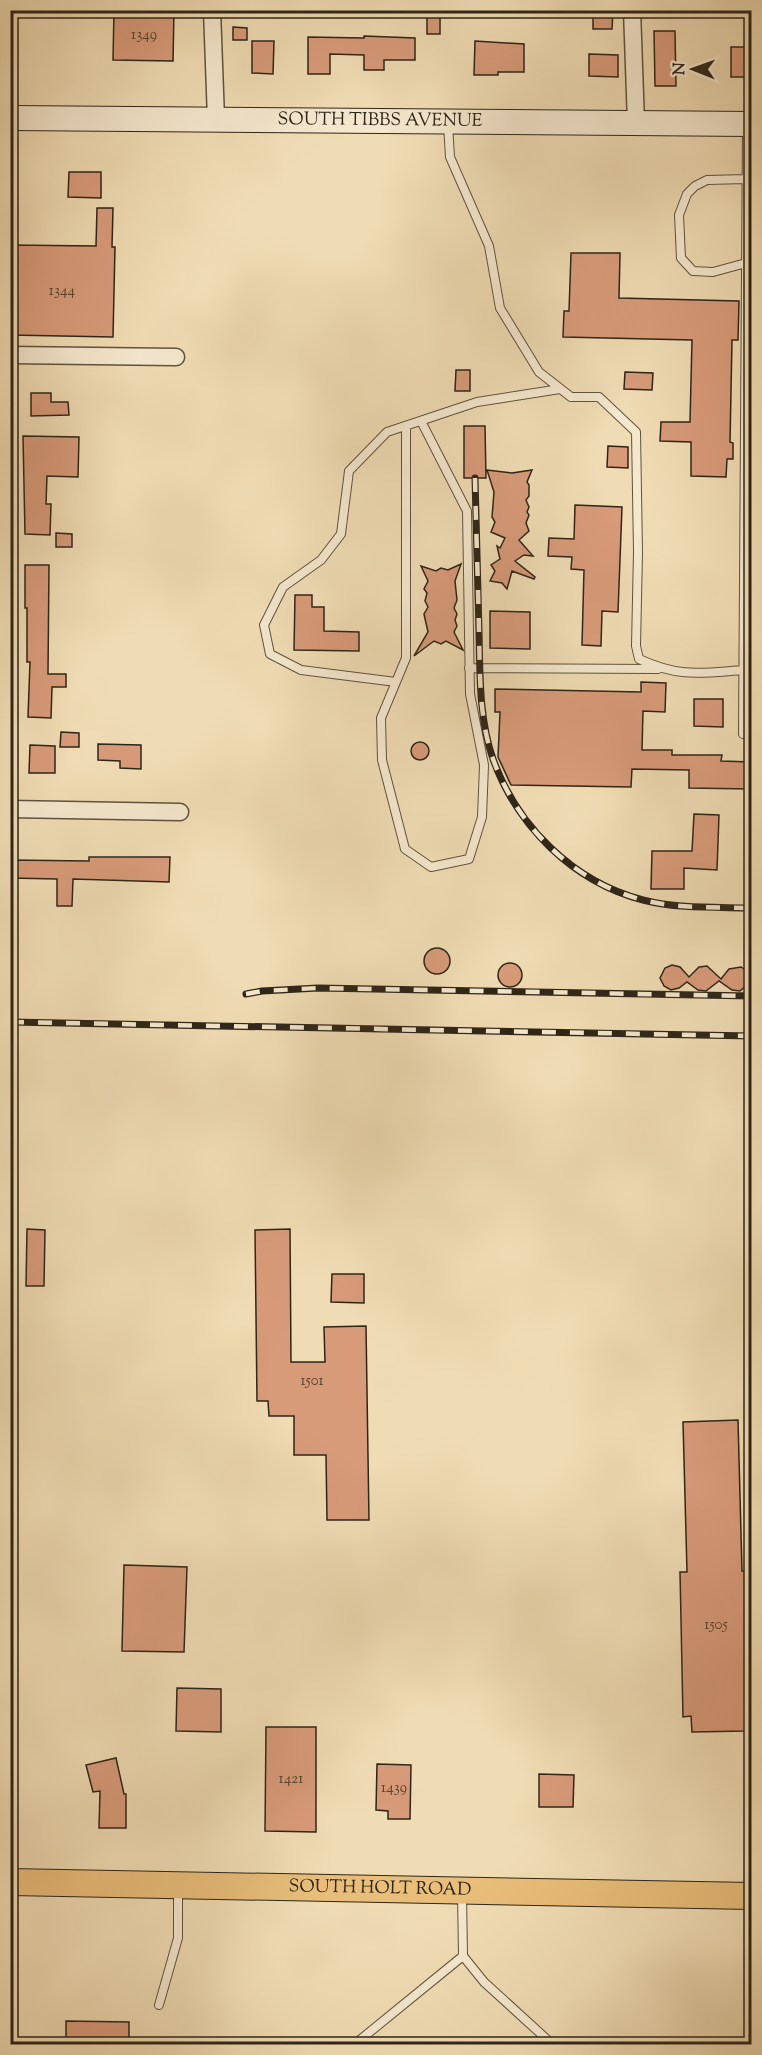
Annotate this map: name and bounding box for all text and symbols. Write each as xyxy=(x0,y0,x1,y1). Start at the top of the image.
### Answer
house number: 1349 xyxy=(131,25,157,46)
north arrow xyxy=(663,39,723,99)
text: N xyxy=(669,62,692,75)
street label: SOUTH TIBBS AVENUE xyxy=(278,107,483,135)
house number: 1344 xyxy=(49,281,76,302)
house number: 1501 xyxy=(300,1371,324,1392)
house number: 1505 xyxy=(704,1615,728,1636)
house number: 1421 xyxy=(279,1769,303,1790)
house number: 1439 xyxy=(381,1778,407,1799)
street label: SOUTH HOLT ROAD xyxy=(288,1874,472,1904)

